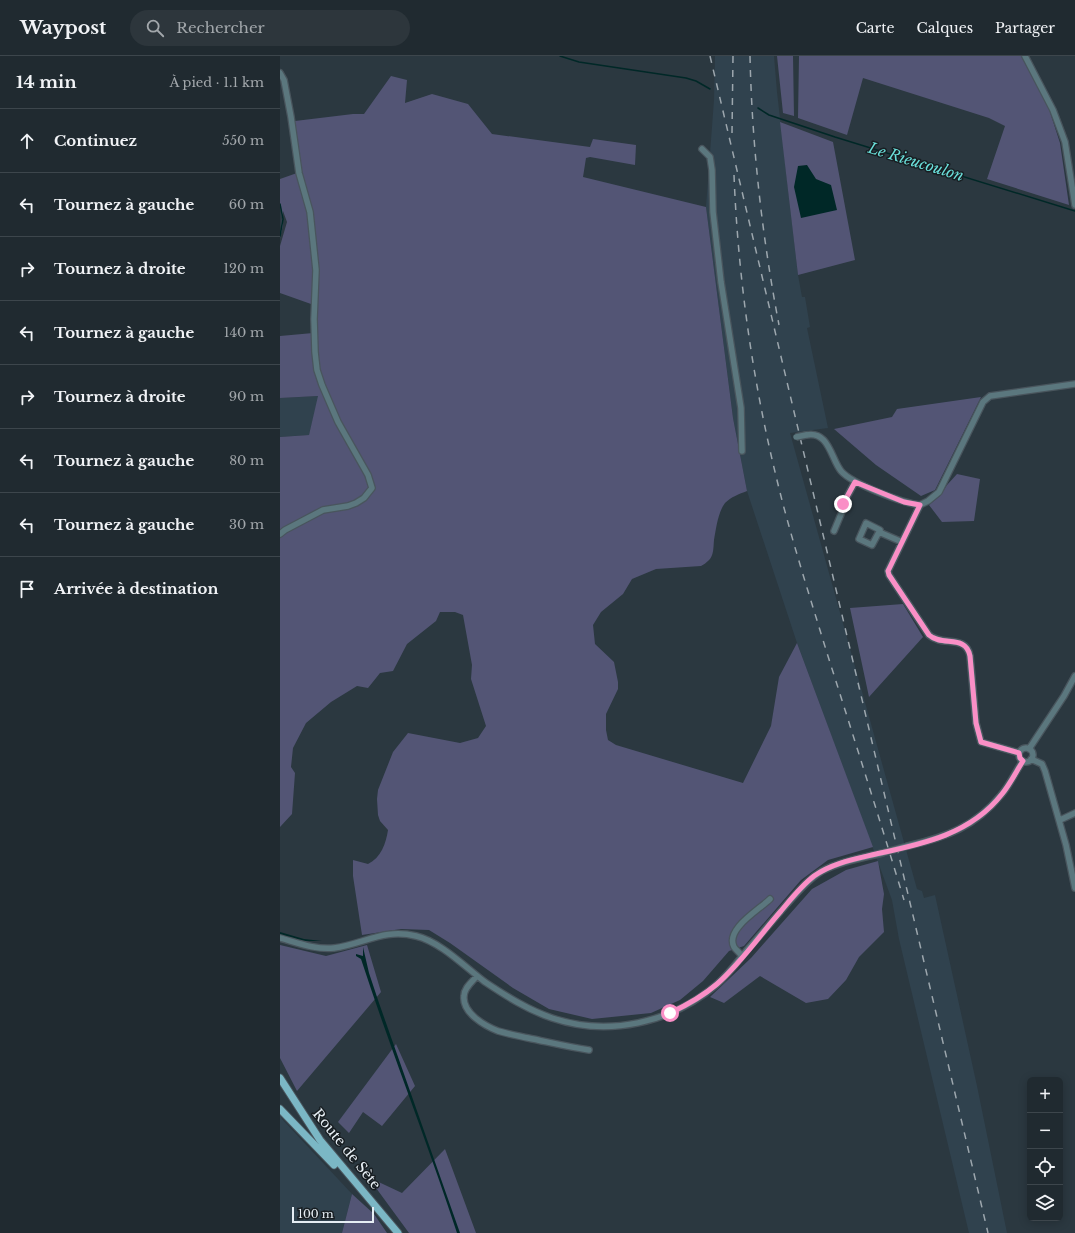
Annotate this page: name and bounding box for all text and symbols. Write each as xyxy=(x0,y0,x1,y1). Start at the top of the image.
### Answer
search box xyxy=(130,10,410,46)
text: Waypost xyxy=(20,16,106,39)
icon: search xyxy=(144,17,166,39)
text: Rechercher xyxy=(176,18,265,37)
text: Carte xyxy=(856,19,895,37)
text: Calques xyxy=(917,19,973,37)
text: Partager xyxy=(995,19,1055,37)
text: 14 min xyxy=(16,72,77,93)
text: À pied · 1.1 km xyxy=(169,74,264,91)
icon: ahead xyxy=(16,130,38,152)
text: Continuez xyxy=(54,131,137,150)
text: 550 m xyxy=(222,132,264,149)
water label: Le Rieucoulon xyxy=(865,138,966,185)
icon: left xyxy=(16,194,38,216)
text: Tournez à gauche xyxy=(54,195,194,214)
text: 60 m xyxy=(229,196,264,213)
icon: right xyxy=(16,258,38,280)
text: Tournez à droite xyxy=(54,259,186,278)
text: 120 m xyxy=(223,260,264,277)
icon: left xyxy=(16,322,38,344)
text: Tournez à gauche xyxy=(54,323,194,342)
text: 140 m xyxy=(224,324,264,341)
icon: right xyxy=(16,386,38,408)
text: Tournez à droite xyxy=(54,387,186,406)
text: 90 m xyxy=(229,388,264,405)
icon: left xyxy=(16,450,38,472)
text: Tournez à gauche xyxy=(54,451,194,470)
text: 80 m xyxy=(229,452,264,469)
route end xyxy=(834,495,852,513)
icon: left xyxy=(16,514,38,536)
text: Tournez à gauche xyxy=(54,515,194,534)
text: 30 m xyxy=(229,516,264,533)
icon: arrive xyxy=(16,578,38,600)
text: Arrivée à destination xyxy=(54,579,218,598)
route start xyxy=(661,1004,679,1022)
map controls xyxy=(1027,1077,1063,1221)
button: + xyxy=(1027,1077,1063,1113)
street label: Route de Sète xyxy=(309,1105,385,1193)
button: − xyxy=(1027,1113,1063,1149)
button: locate xyxy=(1027,1149,1063,1185)
button: layers xyxy=(1027,1185,1063,1221)
scale bar xyxy=(292,1205,374,1224)
text: 100 m xyxy=(298,1207,334,1221)

